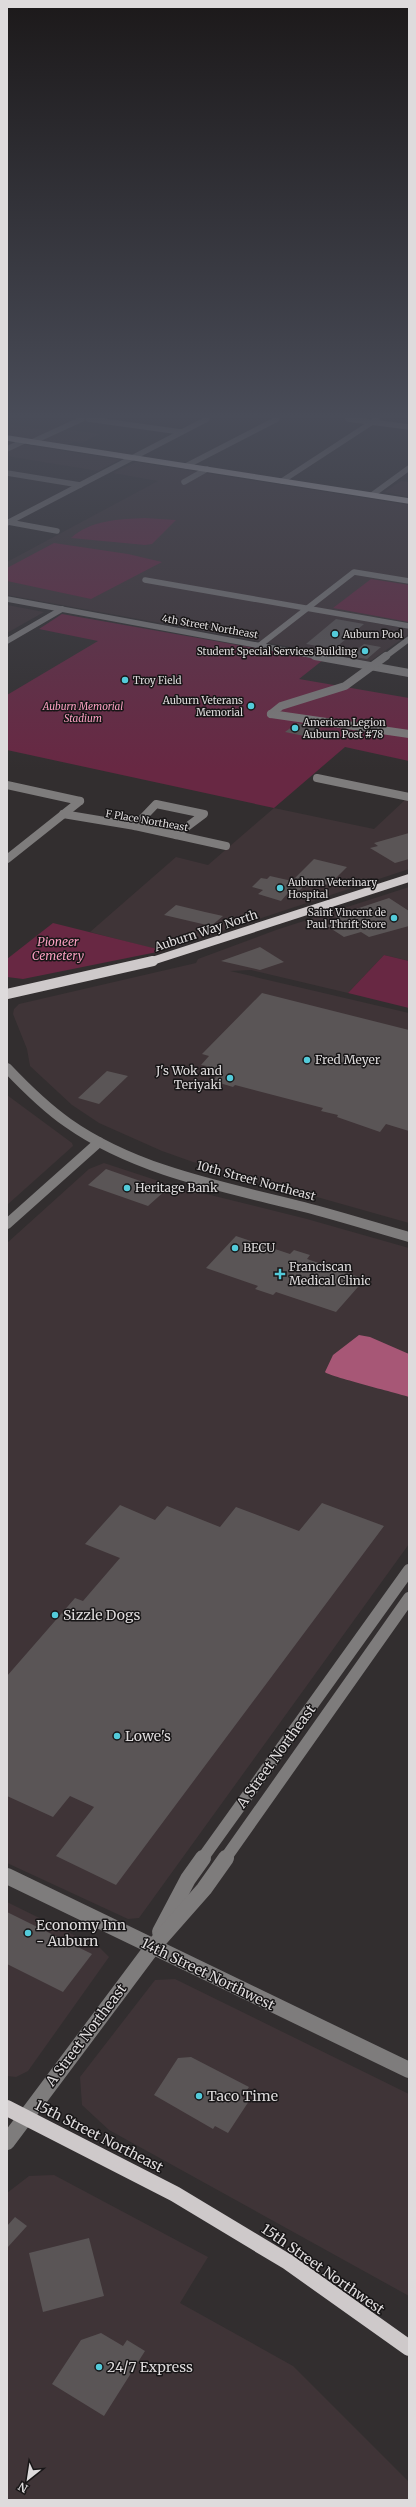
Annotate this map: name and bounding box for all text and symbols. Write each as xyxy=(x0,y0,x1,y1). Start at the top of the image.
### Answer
street label: 4th Street Northeast xyxy=(161,612,259,641)
place label: Auburn Pool xyxy=(342,628,403,641)
marker: Auburn Pool xyxy=(330,629,340,639)
place label: Student Special Services Building xyxy=(197,645,357,658)
marker: Student Special Services Building xyxy=(360,646,370,656)
place label: Troy Field xyxy=(133,674,182,687)
marker: Troy Field xyxy=(120,675,130,685)
place label: Auburn Veterans Memorial xyxy=(162,694,243,719)
park label: Auburn Memorial Stadium xyxy=(42,700,123,725)
marker: Auburn Veterans Memorial xyxy=(246,701,256,711)
place label: American Legion Auburn Post #78 xyxy=(302,716,386,741)
marker: American Legion Auburn Post #78 xyxy=(290,723,300,733)
street label: F Place Northeast xyxy=(105,807,189,834)
place label: Auburn Veterinary Hospital xyxy=(287,876,377,901)
marker: Auburn Veterinary Hospital xyxy=(275,883,285,893)
place label: Saint Vincent de Paul Thrift Store xyxy=(307,906,386,931)
street label: Auburn Way North xyxy=(151,907,260,955)
marker: Saint Vincent de Paul Thrift Store xyxy=(389,913,399,923)
park label: Pioneer Cemetery xyxy=(32,934,85,963)
place label: Fred Meyer xyxy=(315,1052,381,1067)
marker: Fred Meyer xyxy=(302,1055,312,1065)
place label: J's Wok and Teriyaki xyxy=(155,1063,222,1092)
marker: J's Wok and Teriyaki xyxy=(225,1073,235,1083)
street label: 10th Street Northeast xyxy=(195,1157,318,1204)
place label: Heritage Bank xyxy=(135,1180,218,1195)
marker: Heritage Bank xyxy=(122,1183,132,1193)
place label: BECU xyxy=(243,1240,275,1255)
marker: BECU xyxy=(230,1243,240,1253)
place label: Franciscan Medical Clinic xyxy=(289,1259,371,1288)
marker: Franciscan Medical Clinic xyxy=(274,1268,286,1280)
place label: Sizzle Dogs xyxy=(63,1606,140,1624)
marker: Sizzle Dogs xyxy=(50,1610,60,1620)
street label: A Street Northeast xyxy=(232,1700,320,1812)
place label: Lowe's xyxy=(125,1727,171,1745)
marker: Lowe's xyxy=(112,1731,122,1741)
place label: Economy Inn - Auburn xyxy=(36,1916,126,1950)
marker: Economy Inn - Auburn xyxy=(23,1928,33,1938)
street label: 14th Street Northwest xyxy=(138,1934,278,2014)
street label: A Street Northeast xyxy=(41,1980,131,2091)
place label: Taco Time xyxy=(207,2087,278,2105)
marker: Taco Time xyxy=(194,2091,204,2101)
street label: 15th Street Northeast xyxy=(32,2096,167,2176)
street label: 15th Street Northwest xyxy=(258,2220,388,2319)
place label: 24/7 Express xyxy=(107,2358,193,2376)
marker: 24/7 Express xyxy=(94,2362,104,2372)
north arrow xyxy=(8,2459,48,2499)
text: N xyxy=(15,2479,30,2496)

